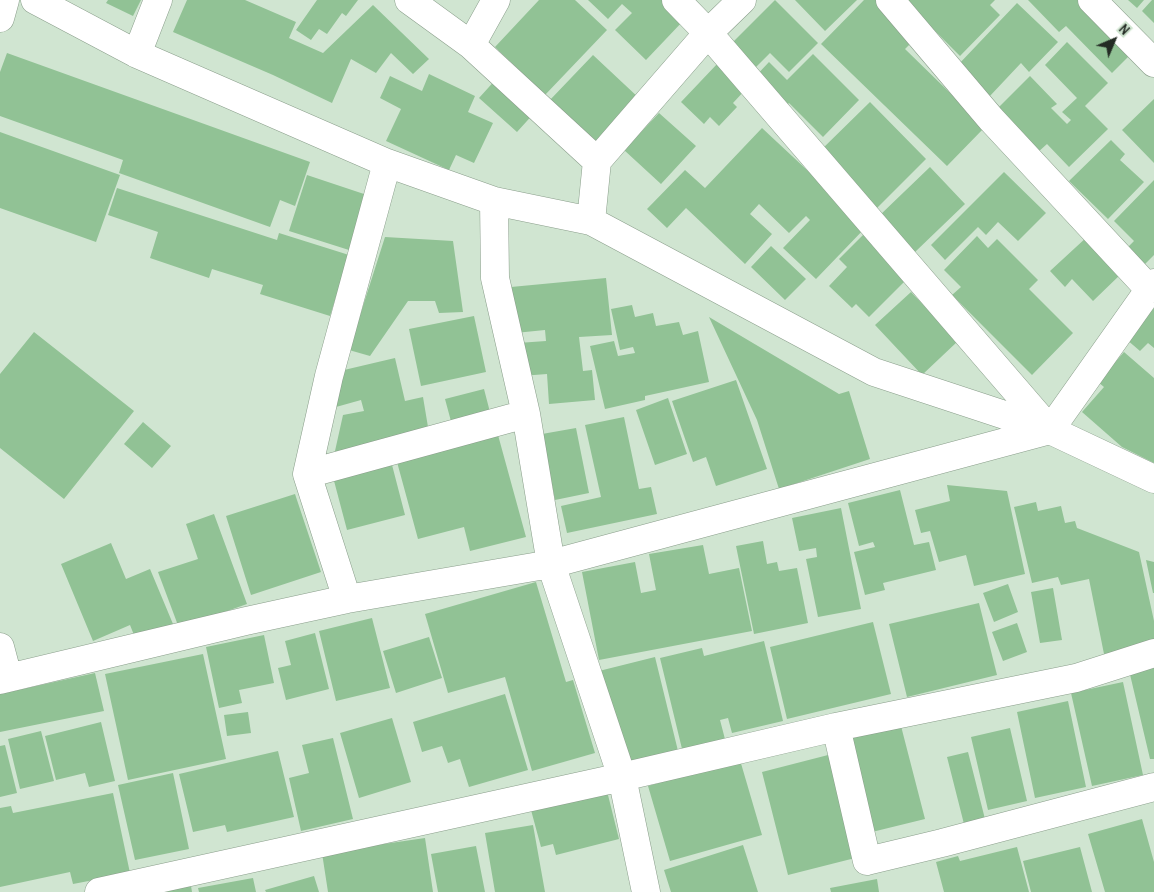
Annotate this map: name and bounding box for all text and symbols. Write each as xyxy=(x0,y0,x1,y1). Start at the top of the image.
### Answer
north arrow xyxy=(1089,15,1139,65)
text: N xyxy=(1115,20,1134,39)

